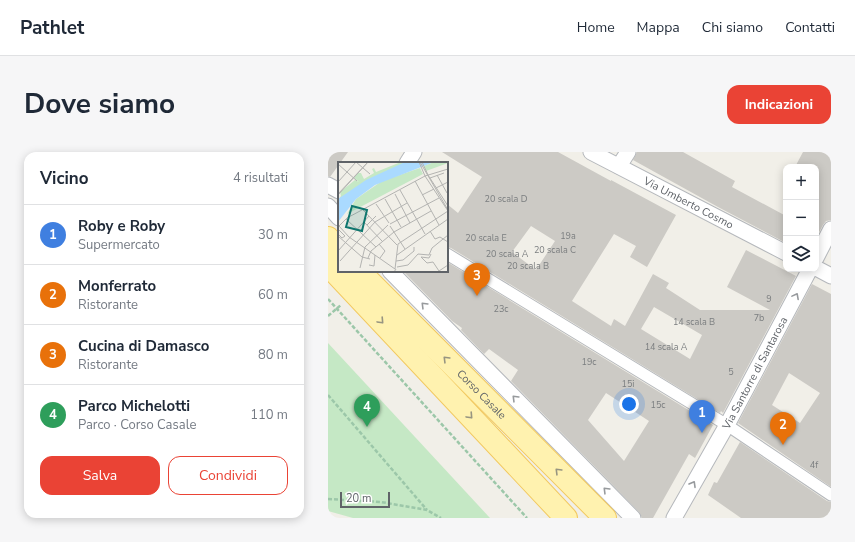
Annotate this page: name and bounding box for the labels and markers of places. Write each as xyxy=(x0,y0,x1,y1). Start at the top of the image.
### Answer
pin: 3 xyxy=(464,263,490,296)
pin: 4 xyxy=(354,394,380,427)
pin: 1 xyxy=(689,400,715,433)
pin: 2 xyxy=(770,412,796,445)

